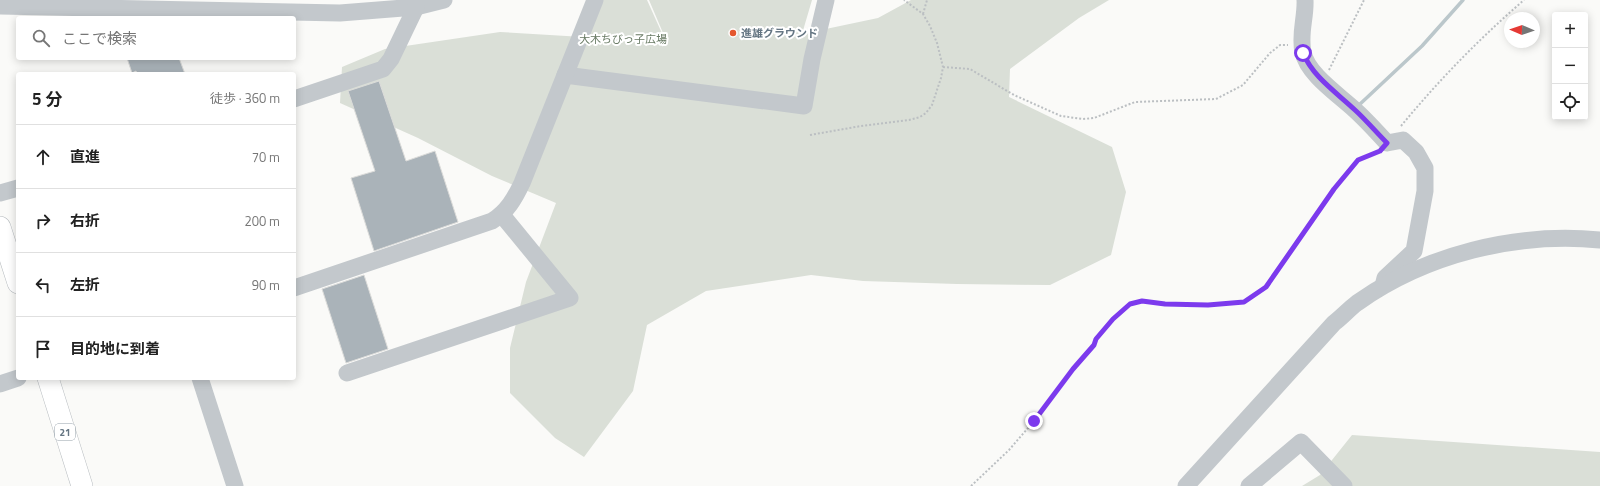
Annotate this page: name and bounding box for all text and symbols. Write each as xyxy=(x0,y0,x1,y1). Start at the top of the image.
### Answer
north arrow xyxy=(1504,12,1540,48)
map controls xyxy=(1552,12,1588,120)
button: + xyxy=(1552,12,1588,48)
search box xyxy=(16,16,296,60)
place label: 進雄グラウンド xyxy=(741,25,818,41)
icon: search xyxy=(30,27,52,49)
text: ここで検索 xyxy=(62,27,137,50)
marker: 進雄グラウンド xyxy=(728,28,738,38)
park label: 大木ちびっ子広場 xyxy=(579,31,667,47)
route start xyxy=(1294,44,1312,62)
button: − xyxy=(1552,48,1588,84)
button: locate xyxy=(1552,84,1588,120)
text: 5 分 xyxy=(32,86,62,112)
text: 徒歩 · 360 m xyxy=(210,88,280,108)
text: 直進 xyxy=(70,145,100,168)
icon: ahead xyxy=(32,146,54,168)
text: 70 m xyxy=(252,147,280,167)
text: 右折 xyxy=(70,209,100,232)
icon: right xyxy=(32,210,54,232)
text: 200 m xyxy=(244,211,280,231)
text: 左折 xyxy=(70,273,100,296)
icon: left xyxy=(32,274,54,296)
text: 90 m xyxy=(252,275,280,295)
text: 目的地に到着 xyxy=(70,337,160,360)
icon: arrive xyxy=(32,338,54,360)
route end xyxy=(1025,412,1043,430)
road number: 21 xyxy=(55,424,75,440)

